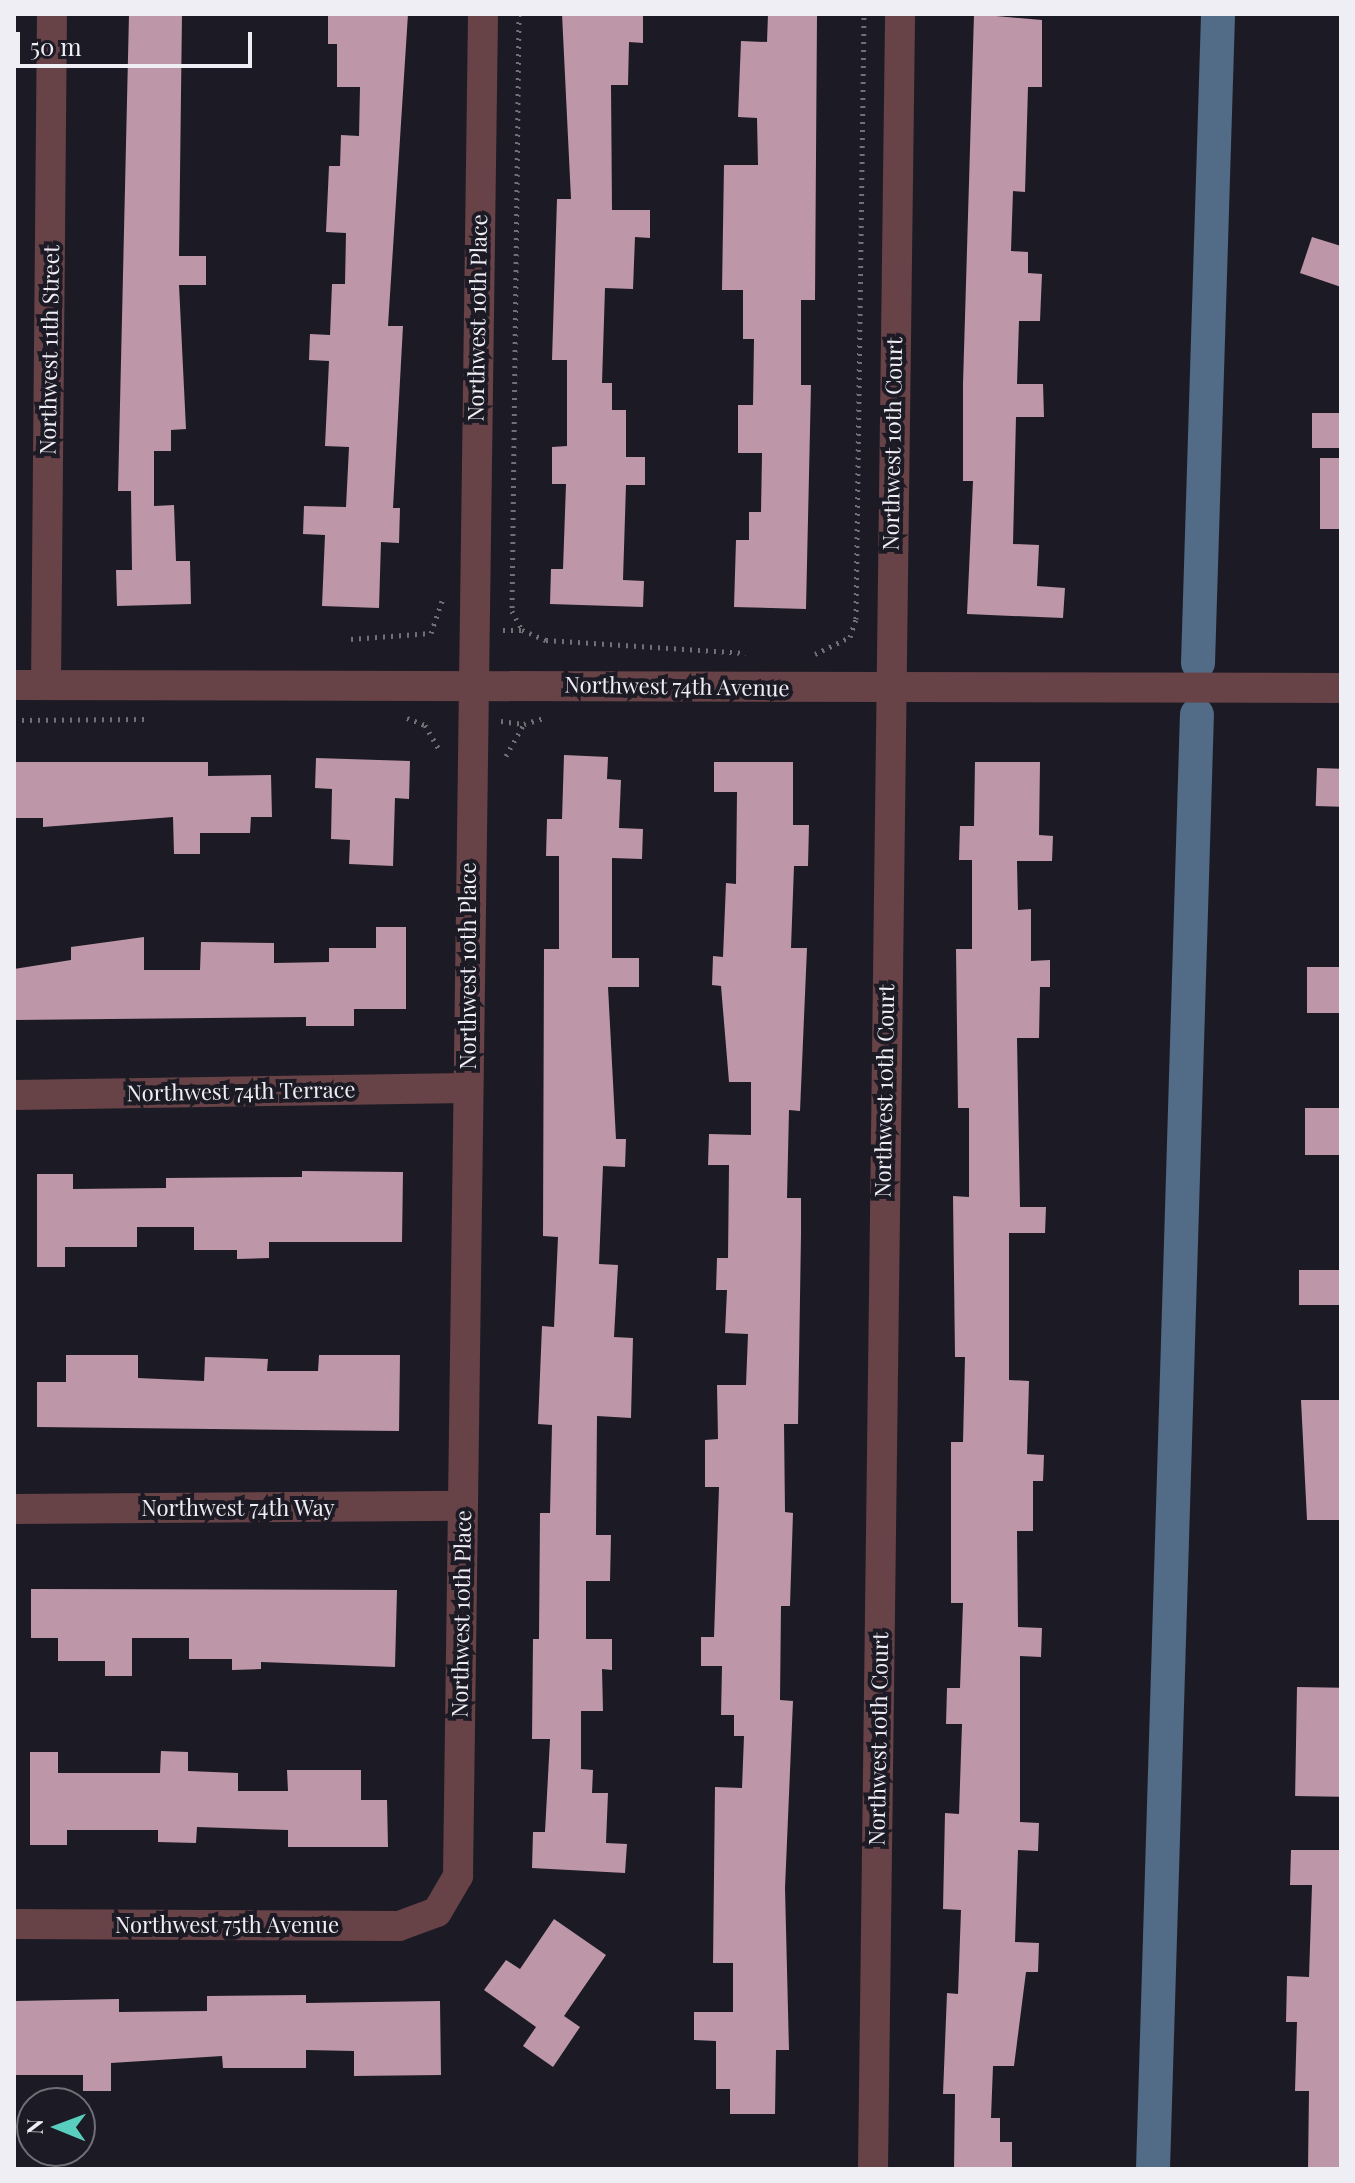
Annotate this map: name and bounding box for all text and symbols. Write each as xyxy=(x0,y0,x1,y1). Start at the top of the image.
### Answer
scale bar xyxy=(20,16,256,66)
text: 50 m xyxy=(30,30,82,62)
street label: Northwest 10th Place xyxy=(462,214,492,422)
street label: Northwest 11th Street xyxy=(34,245,64,455)
street label: Northwest 10th Court xyxy=(877,337,907,551)
street label: Northwest 74th Avenue xyxy=(564,671,790,701)
street label: Northwest 10th Place xyxy=(455,862,481,1070)
street label: Northwest 10th Court xyxy=(869,984,899,1198)
street label: Northwest 74th Terrace xyxy=(126,1076,356,1106)
street label: Northwest 74th Way xyxy=(141,1495,335,1521)
street label: Northwest 10th Place xyxy=(446,1510,476,1718)
street label: Northwest 10th Court xyxy=(863,1632,893,1846)
street label: Northwest 75th Avenue xyxy=(114,1912,340,1938)
north arrow xyxy=(16,2087,96,2167)
text: N xyxy=(19,2118,49,2135)

